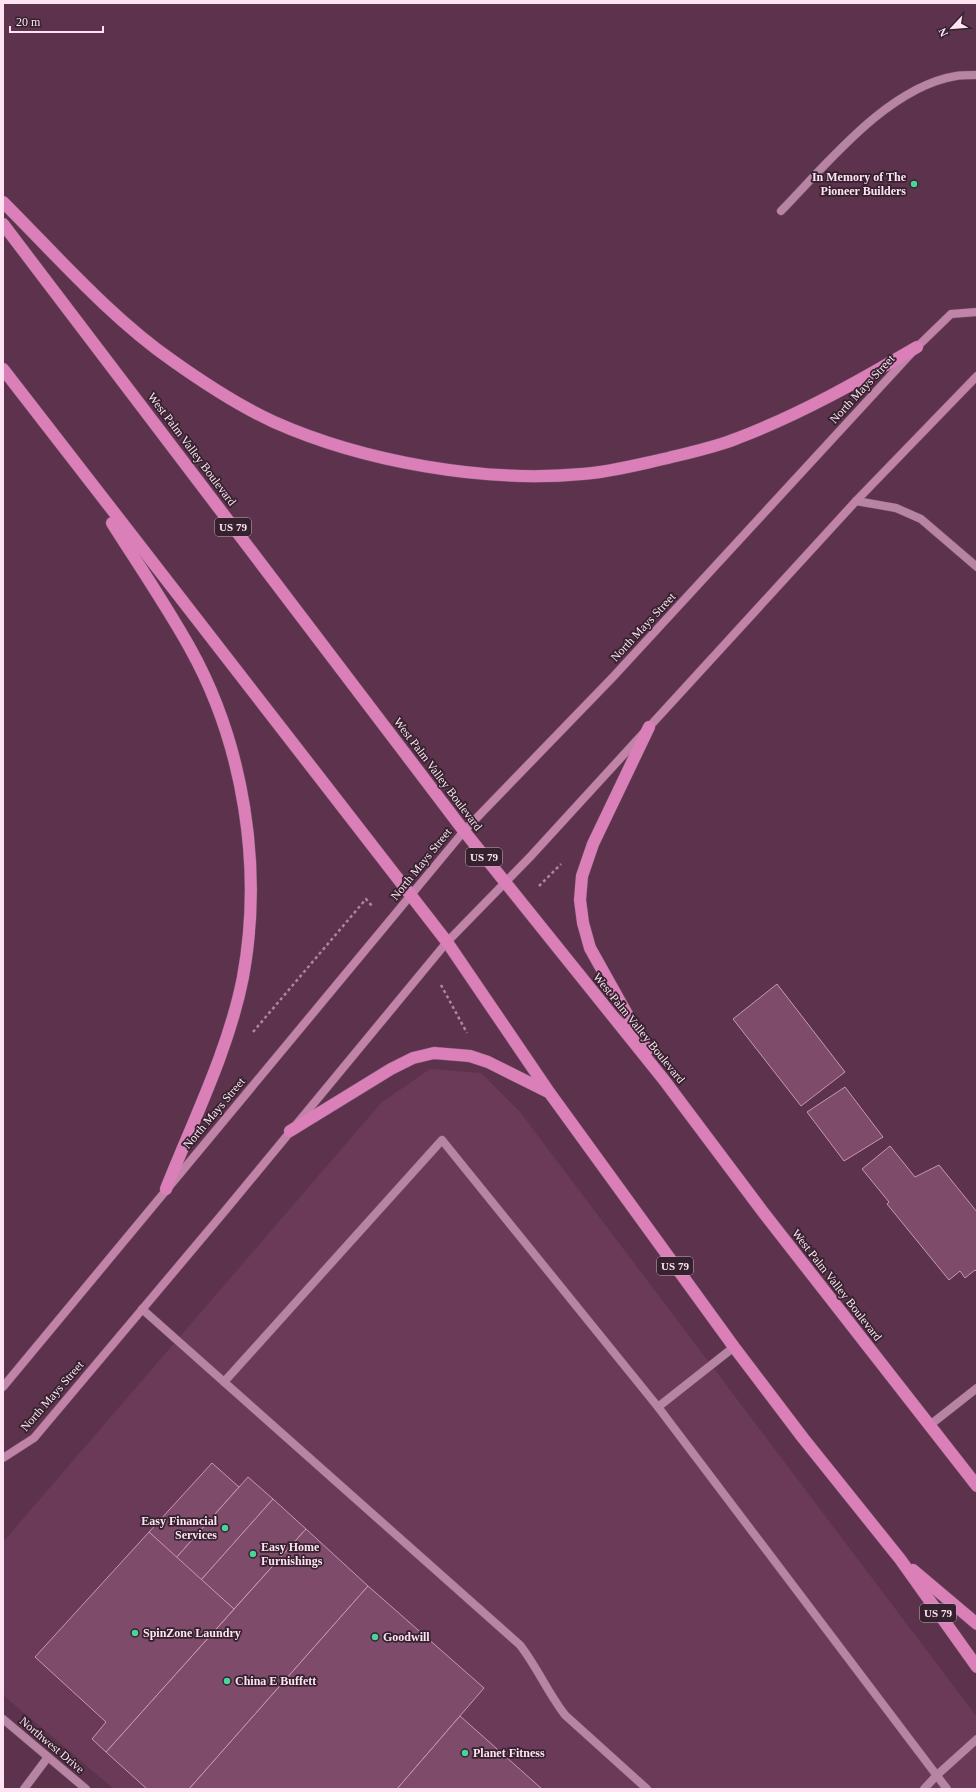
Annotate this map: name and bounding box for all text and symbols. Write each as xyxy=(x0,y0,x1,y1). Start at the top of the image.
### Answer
scale bar xyxy=(10,8,103,34)
north arrow xyxy=(932,8,972,48)
text: 20 m xyxy=(16,15,41,29)
text: N xyxy=(936,26,950,39)
place label: In Memory of The Pioneer Builders xyxy=(812,170,907,198)
marker: In Memory of The Pioneer Builders xyxy=(909,179,919,189)
street label: North Mays Street xyxy=(827,351,898,426)
street label: West Palm Valley Boulevard xyxy=(145,390,239,508)
road number: US 79 xyxy=(215,518,251,536)
street label: North Mays Street xyxy=(608,589,679,664)
street label: West Palm Valley Boulevard xyxy=(391,715,485,833)
street label: North Mays Street xyxy=(388,825,455,903)
road number: US 79 xyxy=(466,848,502,866)
street label: West Palm Valley Boulevard xyxy=(590,970,688,1086)
street label: North Mays Street xyxy=(180,1074,248,1151)
street label: West Palm Valley Boulevard xyxy=(789,1226,885,1344)
road number: US 79 xyxy=(657,1257,693,1275)
street label: North Mays Street xyxy=(18,1357,87,1434)
place label: Easy Financial Services xyxy=(141,1514,218,1542)
marker: Easy Financial Services xyxy=(220,1523,230,1533)
place label: Easy Home Furnishings xyxy=(261,1540,323,1568)
marker: Easy Home Furnishings xyxy=(248,1549,258,1559)
road number: US 79 xyxy=(920,1604,956,1622)
place label: SpinZone Laundry xyxy=(143,1626,241,1640)
marker: SpinZone Laundry xyxy=(130,1628,140,1638)
place label: Goodwill xyxy=(383,1630,430,1644)
marker: Goodwill xyxy=(370,1632,380,1642)
place label: China E Buffett xyxy=(235,1674,316,1688)
marker: China E Buffett xyxy=(222,1676,232,1686)
street label: Northwest Drive xyxy=(17,1714,87,1776)
place label: Planet Fitness xyxy=(473,1746,545,1760)
marker: Planet Fitness xyxy=(460,1748,470,1758)

